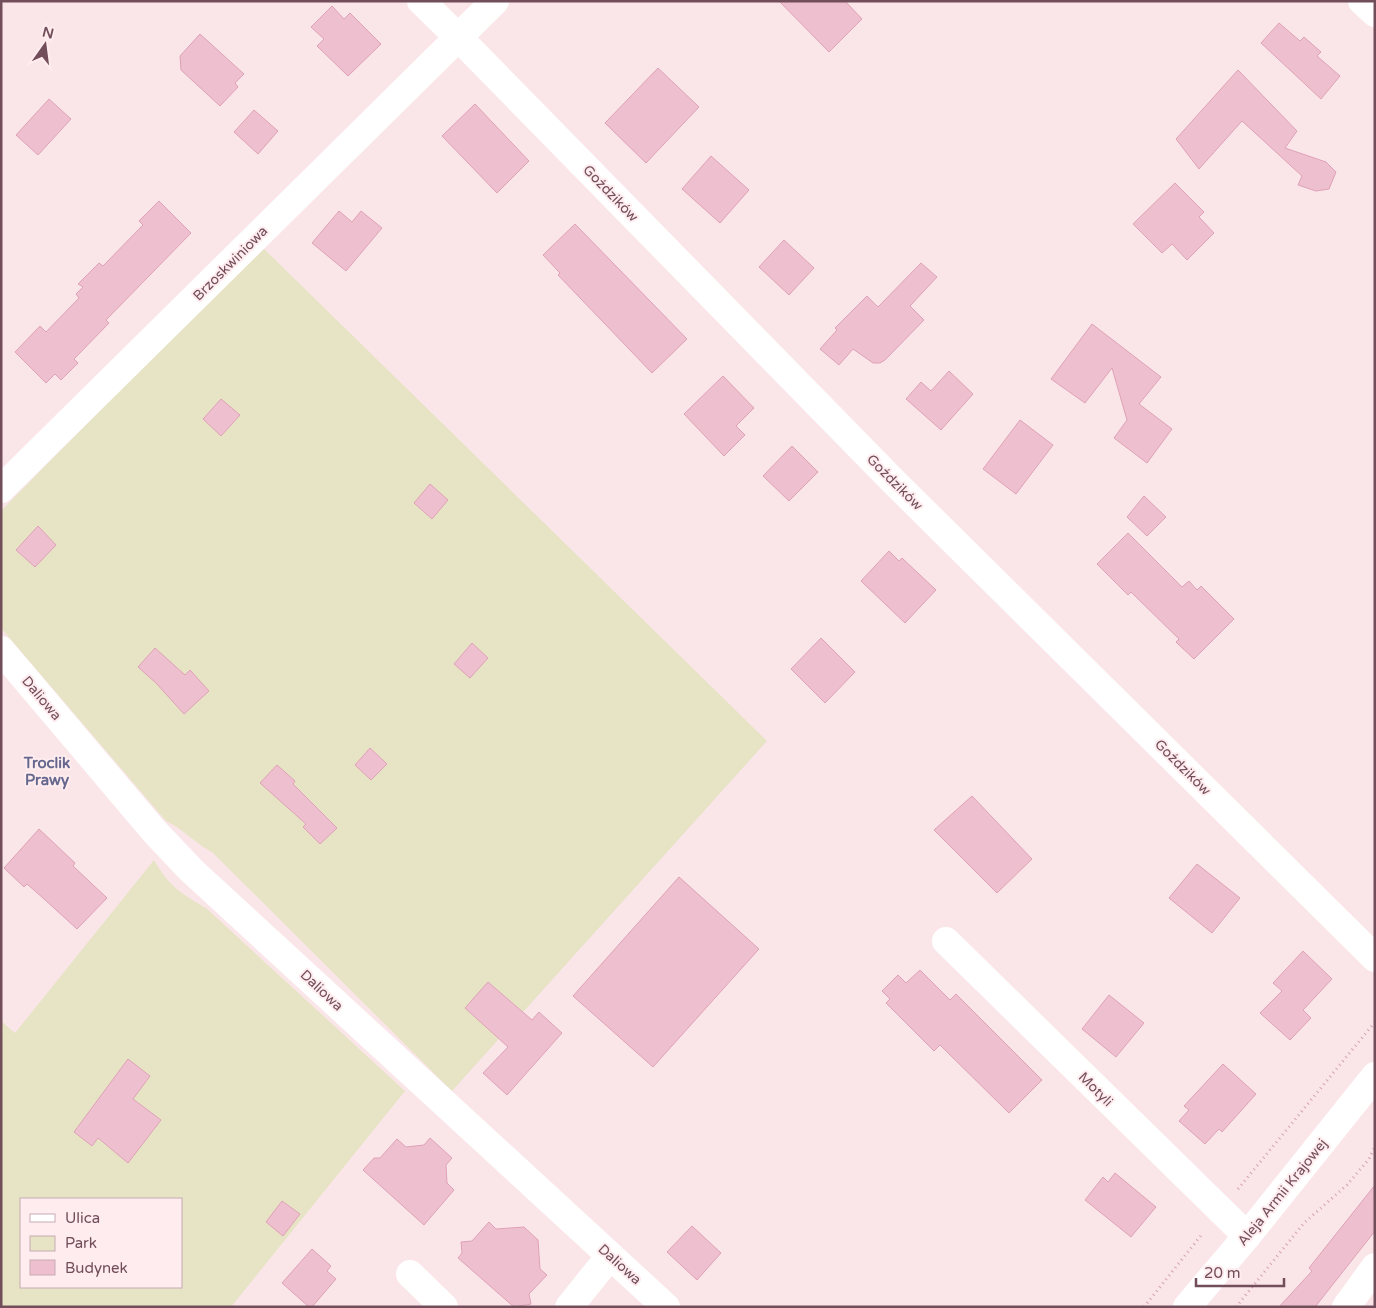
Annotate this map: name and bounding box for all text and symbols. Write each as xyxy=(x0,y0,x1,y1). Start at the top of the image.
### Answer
north arrow xyxy=(20,20,70,70)
text: N xyxy=(41,23,56,42)
street label: Goździków xyxy=(579,161,642,225)
street label: Brzoskwiniowa xyxy=(189,222,271,304)
street label: Goździków xyxy=(863,451,926,514)
street label: Daliowa xyxy=(18,673,65,724)
street label: Goździków xyxy=(1151,736,1214,799)
district label: Troclik Prawy xyxy=(23,754,70,790)
street label: Daliowa xyxy=(297,966,347,1014)
street label: Motyli xyxy=(1075,1069,1116,1110)
street label: Aleja Armii Krajowej xyxy=(1234,1135,1331,1249)
legend xyxy=(20,1198,182,1288)
text: Ulica xyxy=(65,1209,100,1227)
text: Park xyxy=(65,1234,97,1252)
street label: Daliowa xyxy=(594,1240,645,1288)
scale bar xyxy=(1196,1256,1284,1288)
text: Budynek xyxy=(65,1259,128,1277)
text: 20 m xyxy=(1204,1264,1241,1282)

